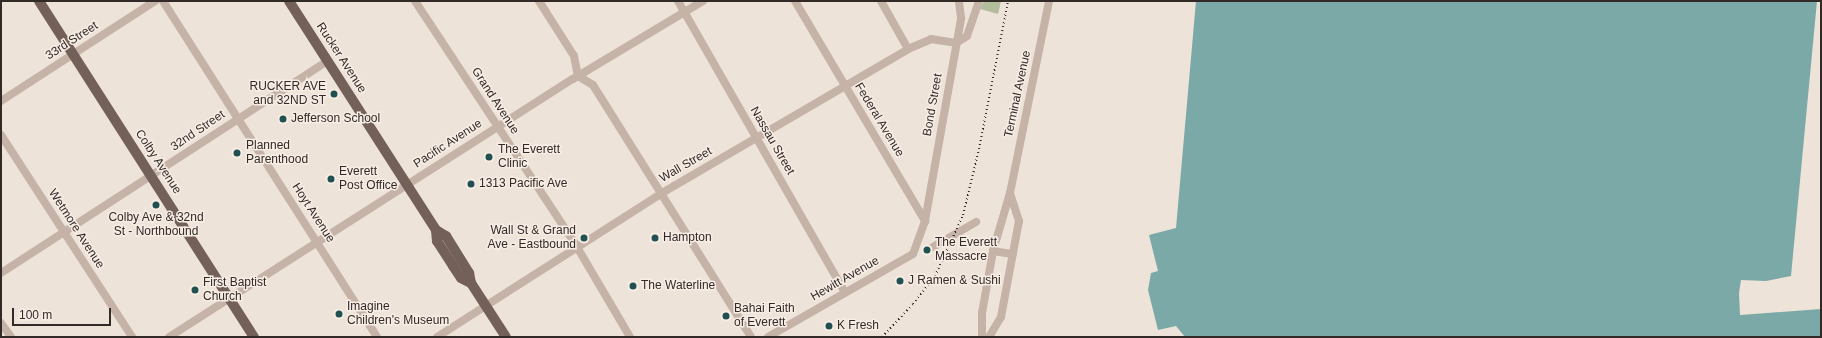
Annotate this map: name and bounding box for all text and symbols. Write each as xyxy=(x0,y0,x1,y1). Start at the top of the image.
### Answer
street label: 33rd Street xyxy=(43,19,101,63)
street label: Rucker Avenue xyxy=(313,20,369,96)
street label: Terminal Avenue xyxy=(1002,49,1034,139)
street label: Grand Avenue xyxy=(468,65,522,137)
street label: Bond Street xyxy=(920,73,946,137)
place label: RUCKER AVE and 32ND ST xyxy=(249,80,326,108)
street label: Federal Avenue xyxy=(851,80,907,160)
marker: RUCKER AVE and 32ND ST xyxy=(329,89,339,99)
street label: Nassau Street xyxy=(747,104,797,178)
street label: 32nd Street xyxy=(168,108,228,154)
place label: Jefferson School xyxy=(291,112,380,126)
marker: Jefferson School xyxy=(278,114,288,124)
street label: Pacific Avenue xyxy=(411,116,485,172)
street label: Colby Avenue xyxy=(132,127,184,197)
place label: Planned Parenthood xyxy=(246,139,308,167)
place label: The Everett Clinic xyxy=(498,143,560,171)
street label: Wall Street xyxy=(657,144,715,186)
marker: Planned Parenthood xyxy=(231,147,243,159)
marker: The Everett Clinic xyxy=(483,151,495,163)
place label: Everett Post Office xyxy=(339,165,397,193)
marker: Everett Post Office xyxy=(326,174,336,184)
place label: 1313 Pacific Ave xyxy=(479,177,568,191)
marker: 1313 Pacific Ave xyxy=(466,179,476,189)
street label: Hoyt Avenue xyxy=(288,180,338,246)
street label: Wetmore Avenue xyxy=(45,186,107,272)
marker: Colby Ave & 32nd St - Northbound xyxy=(151,200,161,210)
place label: Colby Ave & 32nd St - Northbound xyxy=(108,211,204,239)
place label: Wall St & Grand Ave - Eastbound xyxy=(487,224,576,252)
place label: Hampton xyxy=(663,231,712,245)
marker: Wall St & Grand Ave - Eastbound xyxy=(579,233,589,243)
marker: Hampton xyxy=(650,233,660,243)
place label: The Everett Massacre xyxy=(935,236,997,264)
marker: The Everett Massacre xyxy=(922,245,932,255)
street label: Hewitt Avenue xyxy=(808,253,882,305)
place label: J Ramen & Sushi xyxy=(908,274,1001,288)
place label: First Baptist Church xyxy=(203,276,266,304)
marker: J Ramen & Sushi xyxy=(895,276,905,286)
place label: The Waterline xyxy=(641,279,715,293)
marker: The Waterline xyxy=(628,281,638,291)
marker: First Baptist Church xyxy=(190,285,200,295)
scale bar xyxy=(14,300,113,326)
place label: Imagine Children's Museum xyxy=(347,300,449,328)
place label: Bahai Faith of Everett xyxy=(734,302,795,330)
text: 100 m xyxy=(19,308,52,322)
marker: Imagine Children's Museum xyxy=(334,309,344,319)
marker: Bahai Faith of Everett xyxy=(721,311,731,321)
place label: K Fresh xyxy=(837,319,879,333)
marker: K Fresh xyxy=(824,321,834,331)

